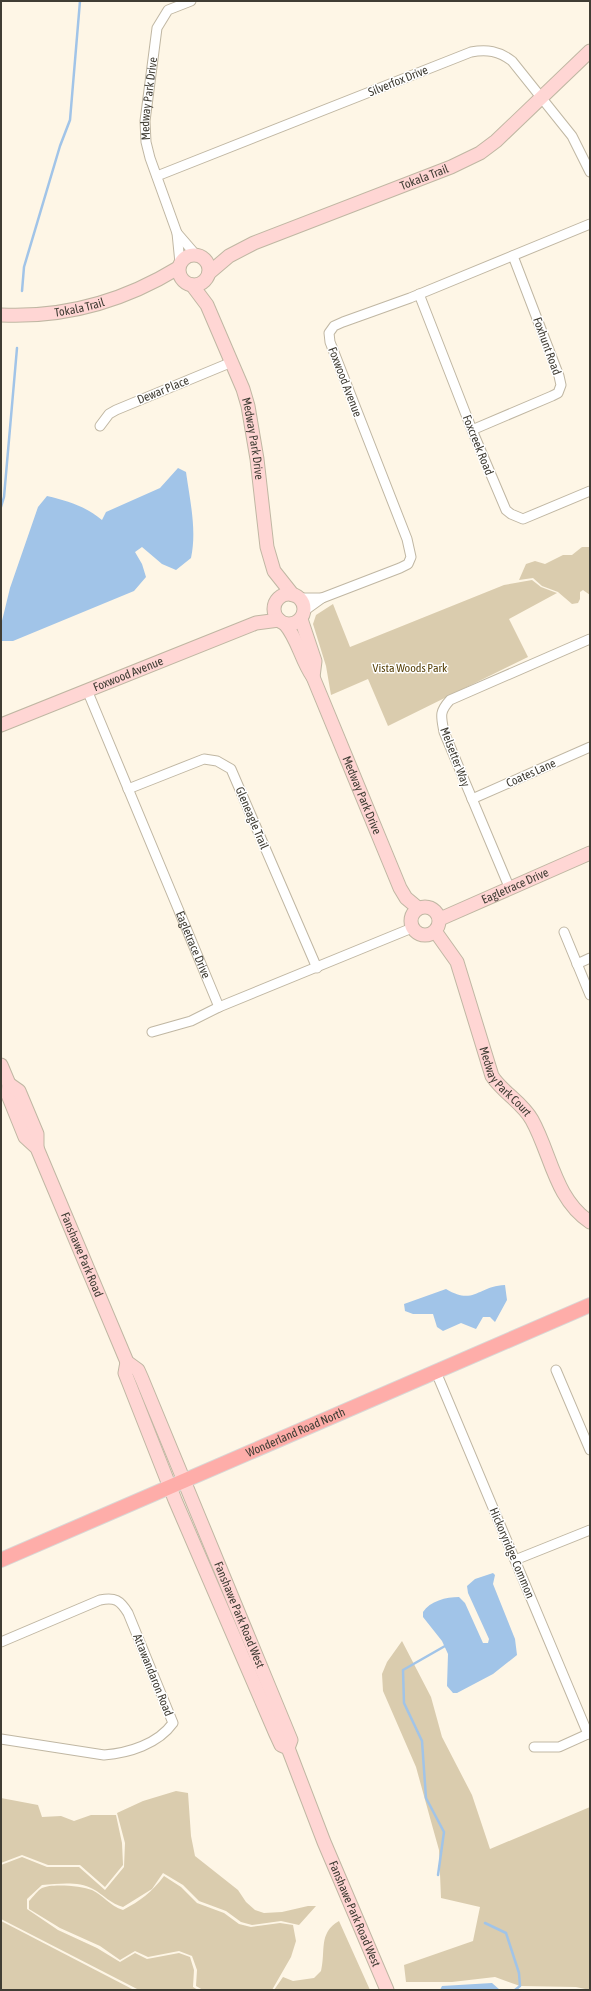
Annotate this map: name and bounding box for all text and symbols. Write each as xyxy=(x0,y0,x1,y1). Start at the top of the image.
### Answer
street label: Medway Park Drive xyxy=(138,56,160,140)
street label: Silverfox Drive xyxy=(366,63,430,99)
street label: Tokala Trail xyxy=(398,161,451,193)
street label: Tokala Trail xyxy=(53,295,107,320)
street label: Foxhunt Road xyxy=(530,315,564,377)
street label: Foxwood Avenue xyxy=(325,345,365,419)
street label: Dewar Place xyxy=(135,373,191,407)
street label: Medway Park Drive xyxy=(239,396,266,481)
street label: Foxcreek Road xyxy=(460,413,496,477)
street label: Foxwood Avenue xyxy=(91,654,165,694)
park label: Vista Woods Park xyxy=(373,661,448,675)
street label: Melsetter Way xyxy=(437,725,473,789)
street label: Medway Park Drive xyxy=(339,754,384,836)
street label: Coates Lane xyxy=(504,756,558,790)
street label: Gleneagle Trail xyxy=(233,785,272,852)
street label: Eagletrace Drive xyxy=(479,865,551,907)
street label: Eagletrace Drive xyxy=(173,909,213,981)
street label: Medway Park Court xyxy=(476,1045,535,1119)
street label: Fanshawe Park Road xyxy=(58,1210,106,1299)
street label: Wonderland Road North xyxy=(244,1405,347,1460)
street label: Hickoryridge Common xyxy=(487,1506,537,1600)
street label: Fanshawe Park Road West xyxy=(211,1560,268,1671)
street label: Attawandaron Road xyxy=(130,1632,176,1718)
street label: Fanshawe Park Road West xyxy=(326,1859,384,1969)

